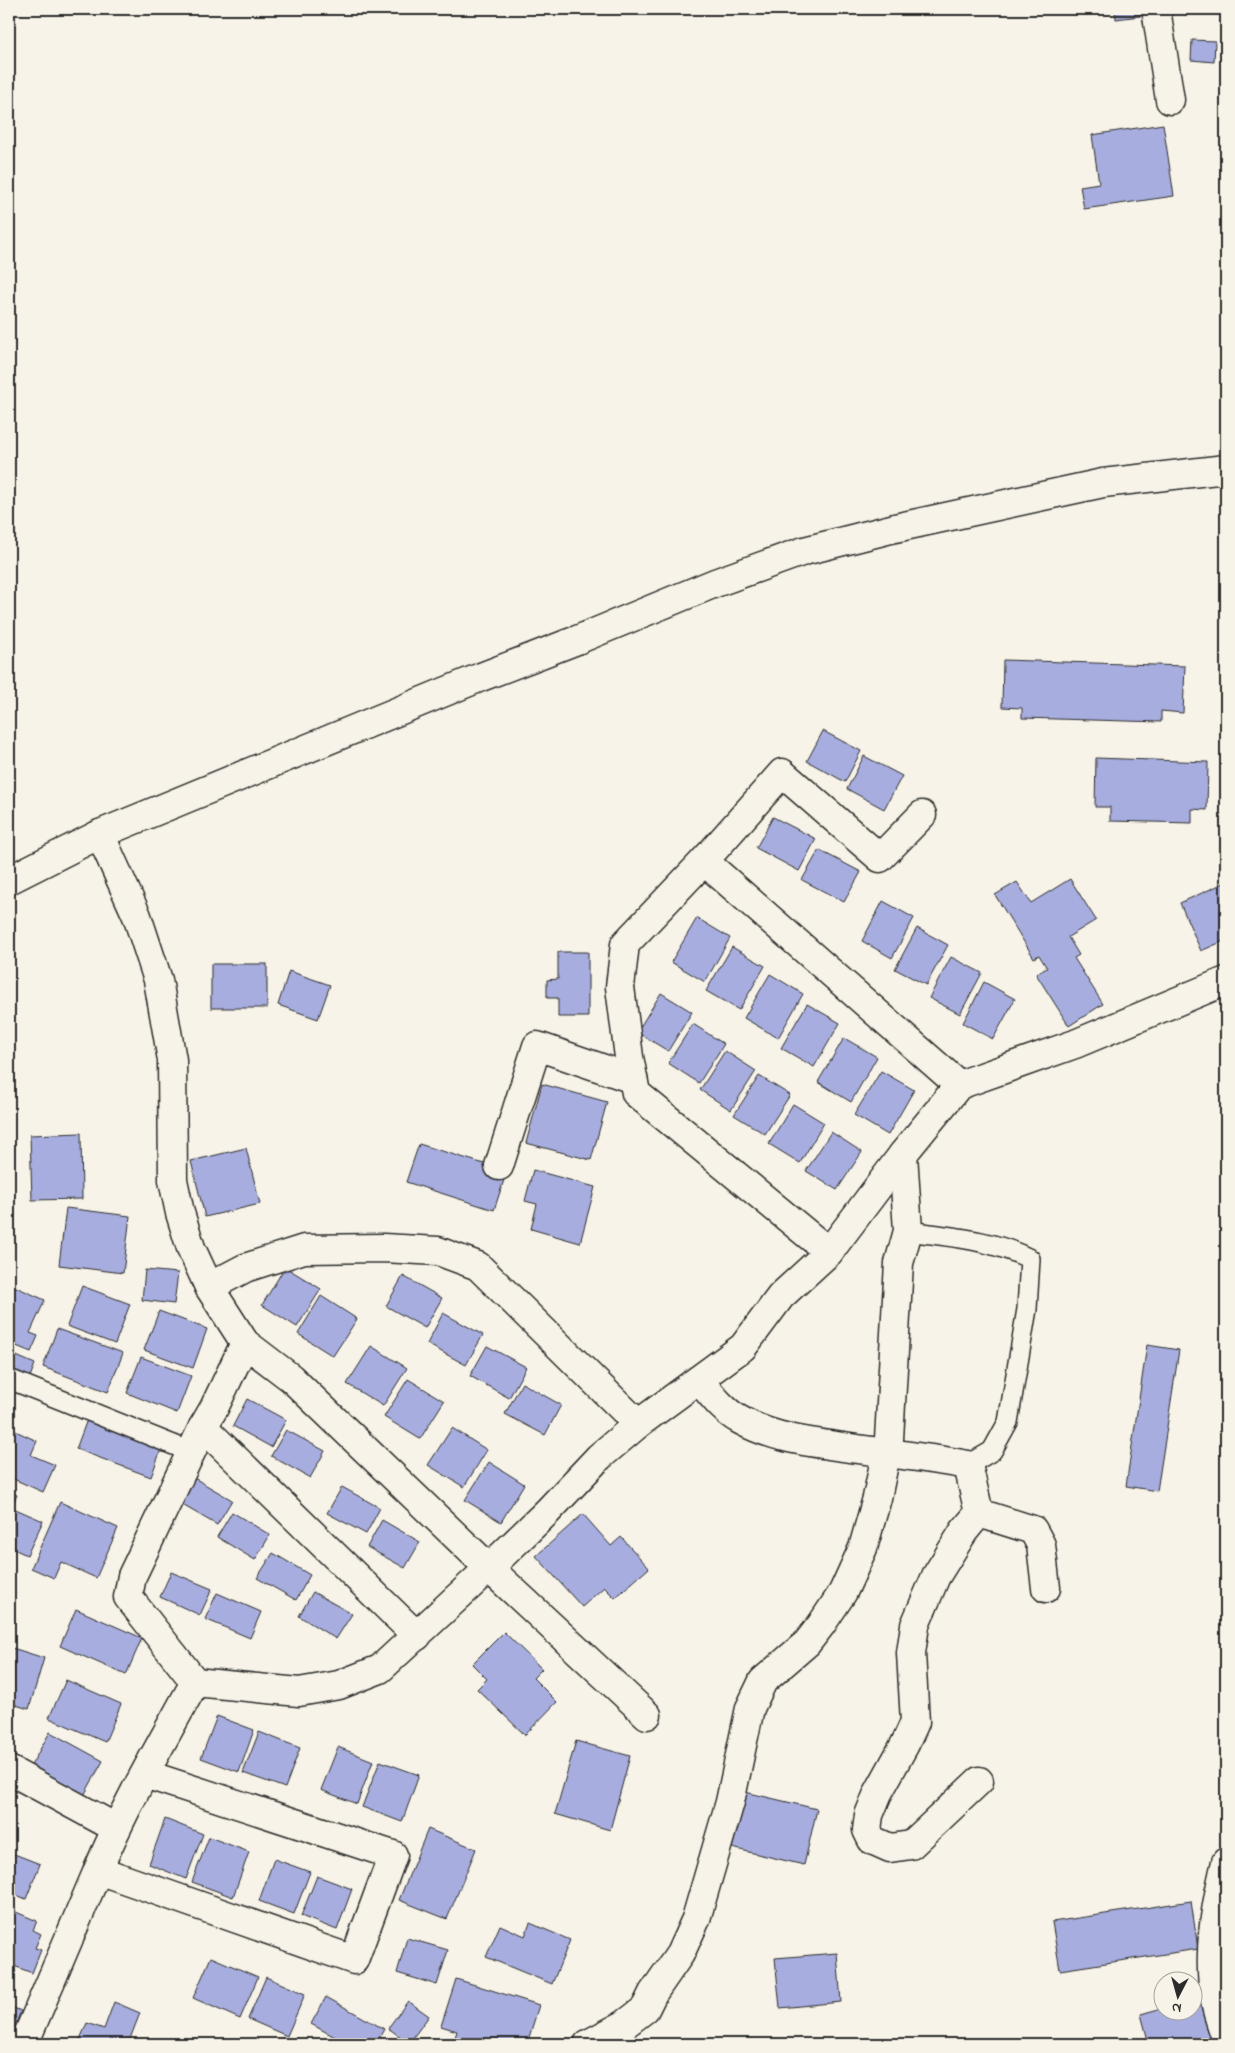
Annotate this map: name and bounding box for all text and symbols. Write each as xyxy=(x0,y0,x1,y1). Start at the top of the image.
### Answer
north arrow xyxy=(1152,1970,1202,2020)
text: N xyxy=(1171,1997,1183,2018)

